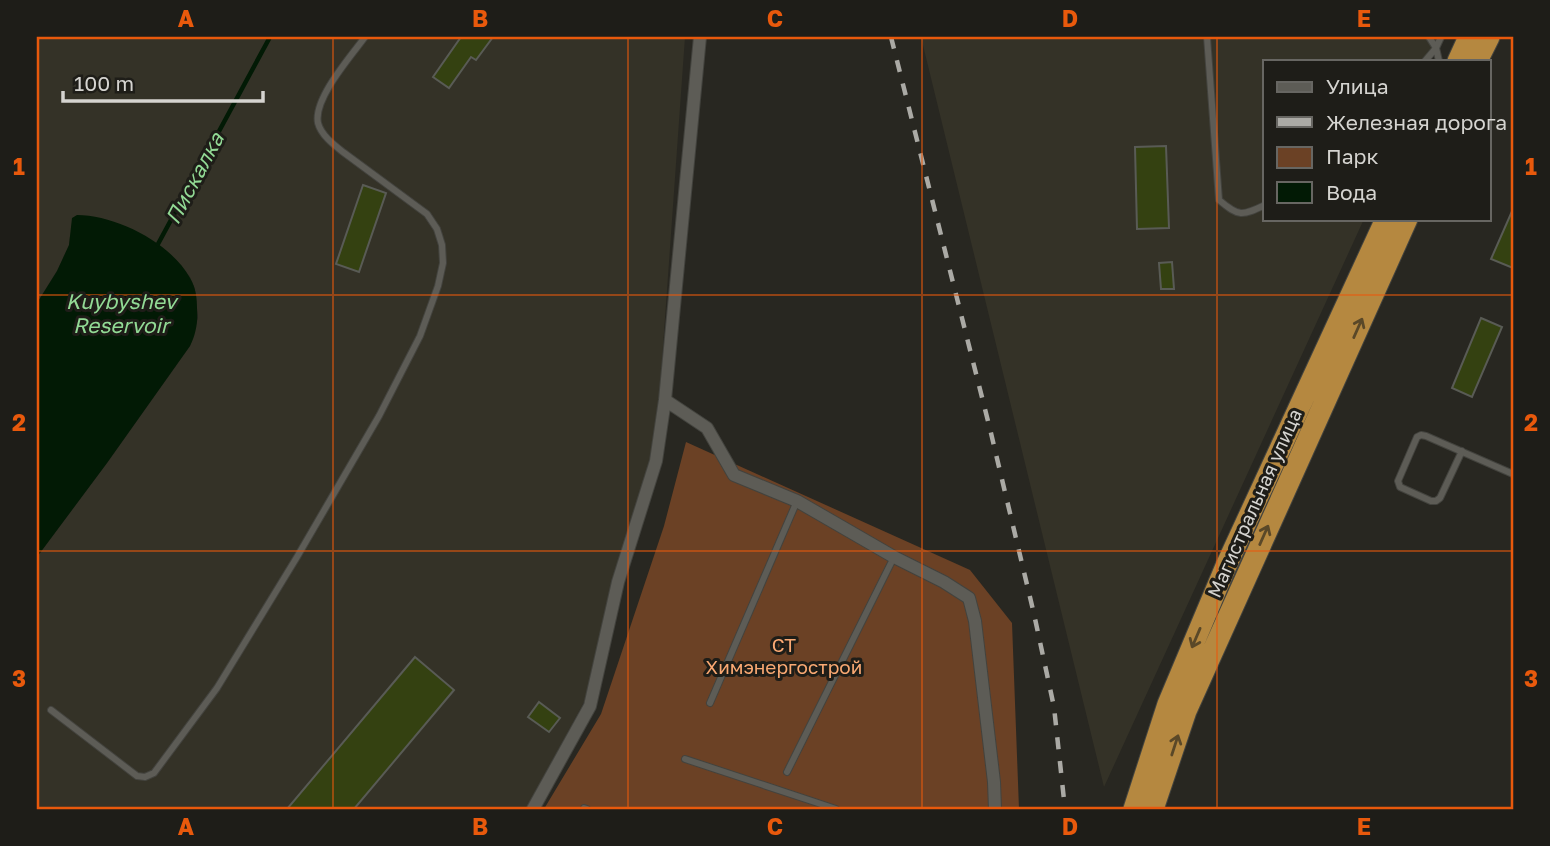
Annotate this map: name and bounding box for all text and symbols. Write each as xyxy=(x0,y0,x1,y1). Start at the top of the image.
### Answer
text: A xyxy=(178,4,195,32)
text: B xyxy=(472,4,488,32)
text: C xyxy=(767,4,783,32)
text: D xyxy=(1062,4,1078,32)
text: E xyxy=(1357,4,1371,32)
scale bar xyxy=(63,60,262,104)
legend xyxy=(1263,60,1490,220)
text: 100 m xyxy=(74,70,134,96)
text: Улица xyxy=(1326,73,1389,99)
text: Железная дорога xyxy=(1326,109,1507,135)
water label: Пискалка xyxy=(159,127,229,228)
text: Парк xyxy=(1326,143,1379,169)
text: 1 xyxy=(13,152,25,180)
text: 1 xyxy=(1525,152,1537,180)
text: Вода xyxy=(1326,179,1377,205)
water label: Kuybyshev Reservoir xyxy=(66,288,179,338)
one-way arrow xyxy=(1352,318,1365,339)
street label: Магистральная улица xyxy=(1202,405,1306,601)
text: 2 xyxy=(12,408,26,436)
text: 2 xyxy=(1524,408,1538,436)
one-way arrow xyxy=(1258,525,1271,547)
one-way arrow xyxy=(1188,626,1201,648)
park label: СТ Химэнергострой xyxy=(706,633,862,678)
text: 3 xyxy=(12,664,26,692)
text: 3 xyxy=(1524,664,1538,692)
one-way arrow xyxy=(1170,734,1182,756)
text: A xyxy=(178,812,195,840)
text: B xyxy=(472,812,488,840)
text: C xyxy=(767,812,783,840)
text: D xyxy=(1062,812,1078,840)
text: E xyxy=(1357,812,1371,840)

